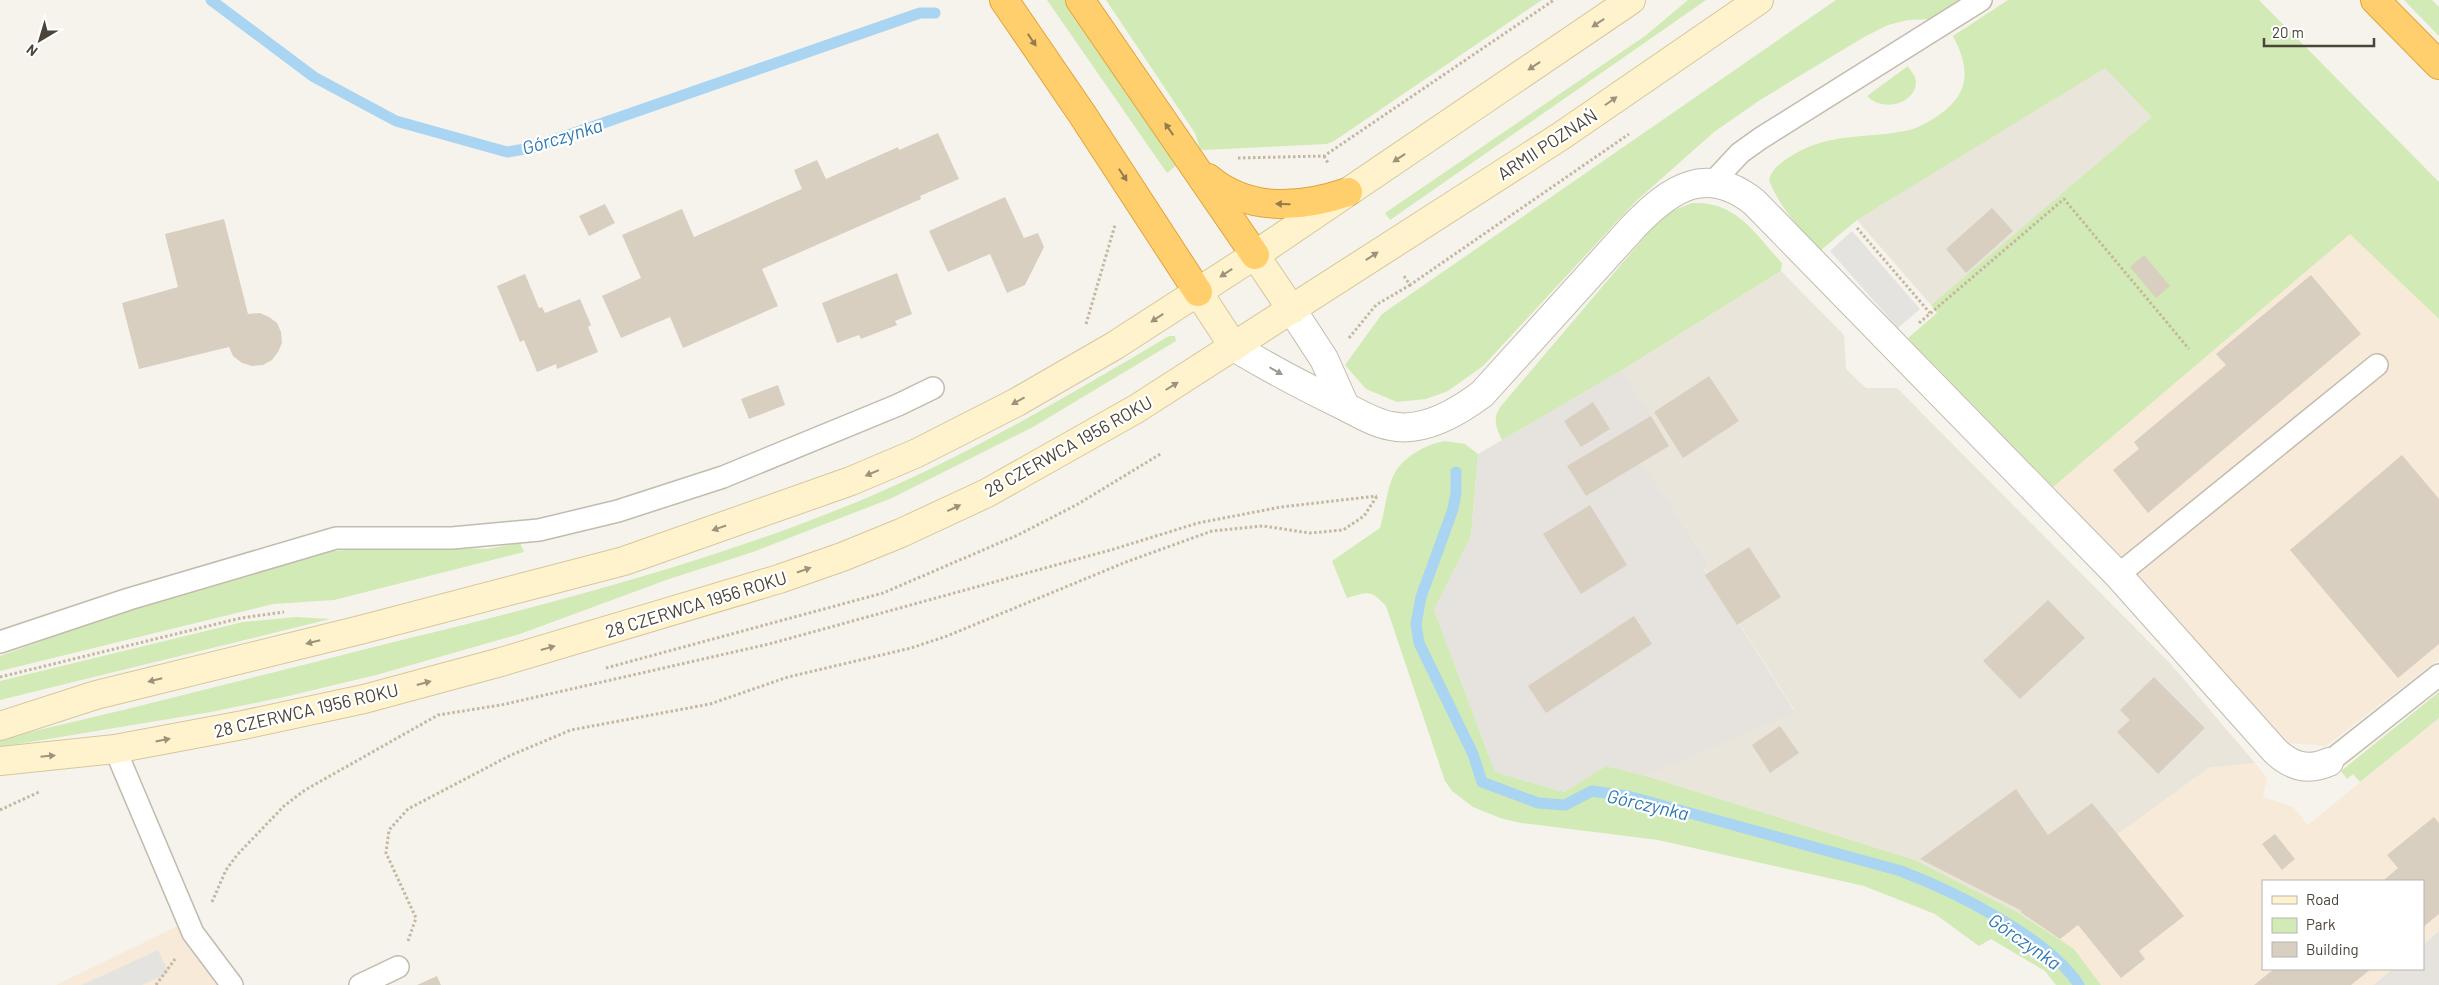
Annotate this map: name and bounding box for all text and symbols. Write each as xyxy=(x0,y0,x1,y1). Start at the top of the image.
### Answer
north arrow xyxy=(15,15,65,65)
scale bar xyxy=(2264,15,2374,47)
one-way arrow xyxy=(1591,18,1604,28)
text: 20 m xyxy=(2272,23,2304,41)
one-way arrow xyxy=(1027,33,1037,47)
text: N xyxy=(23,41,41,60)
one-way arrow xyxy=(1527,61,1541,71)
one-way arrow xyxy=(1605,97,1618,106)
street label: ARMII POZNAŃ xyxy=(1493,104,1601,184)
water label: Górczynka xyxy=(519,113,605,159)
one-way arrow xyxy=(1164,122,1174,135)
one-way arrow xyxy=(1393,153,1406,163)
one-way arrow xyxy=(1118,168,1127,182)
one-way arrow xyxy=(1275,200,1291,208)
one-way arrow xyxy=(1365,251,1379,261)
one-way arrow xyxy=(1220,268,1233,278)
one-way arrow xyxy=(1150,313,1164,323)
one-way arrow xyxy=(1270,367,1283,376)
one-way arrow xyxy=(1166,382,1179,391)
street label: 28 CZERWCA 1956 ROKU xyxy=(980,391,1156,501)
one-way arrow xyxy=(1011,397,1024,406)
one-way arrow xyxy=(865,469,879,477)
one-way arrow xyxy=(947,504,961,512)
one-way arrow xyxy=(711,524,726,532)
street label: 28 CZERWCA 1956 ROKU xyxy=(603,566,789,642)
one-way arrow xyxy=(797,566,812,574)
one-way arrow xyxy=(305,638,320,646)
one-way arrow xyxy=(541,644,556,652)
one-way arrow xyxy=(147,676,162,684)
street label: 28 CZERWCA 1956 ROKU xyxy=(212,678,400,742)
one-way arrow xyxy=(417,678,432,686)
one-way arrow xyxy=(156,736,172,744)
one-way arrow xyxy=(41,752,57,760)
water label: Górczynka xyxy=(1605,783,1691,825)
legend xyxy=(2262,880,2424,970)
text: Road xyxy=(2306,890,2339,908)
water label: Górczynka xyxy=(1984,908,2066,974)
text: Park xyxy=(2306,915,2336,933)
text: Building xyxy=(2306,940,2359,958)

